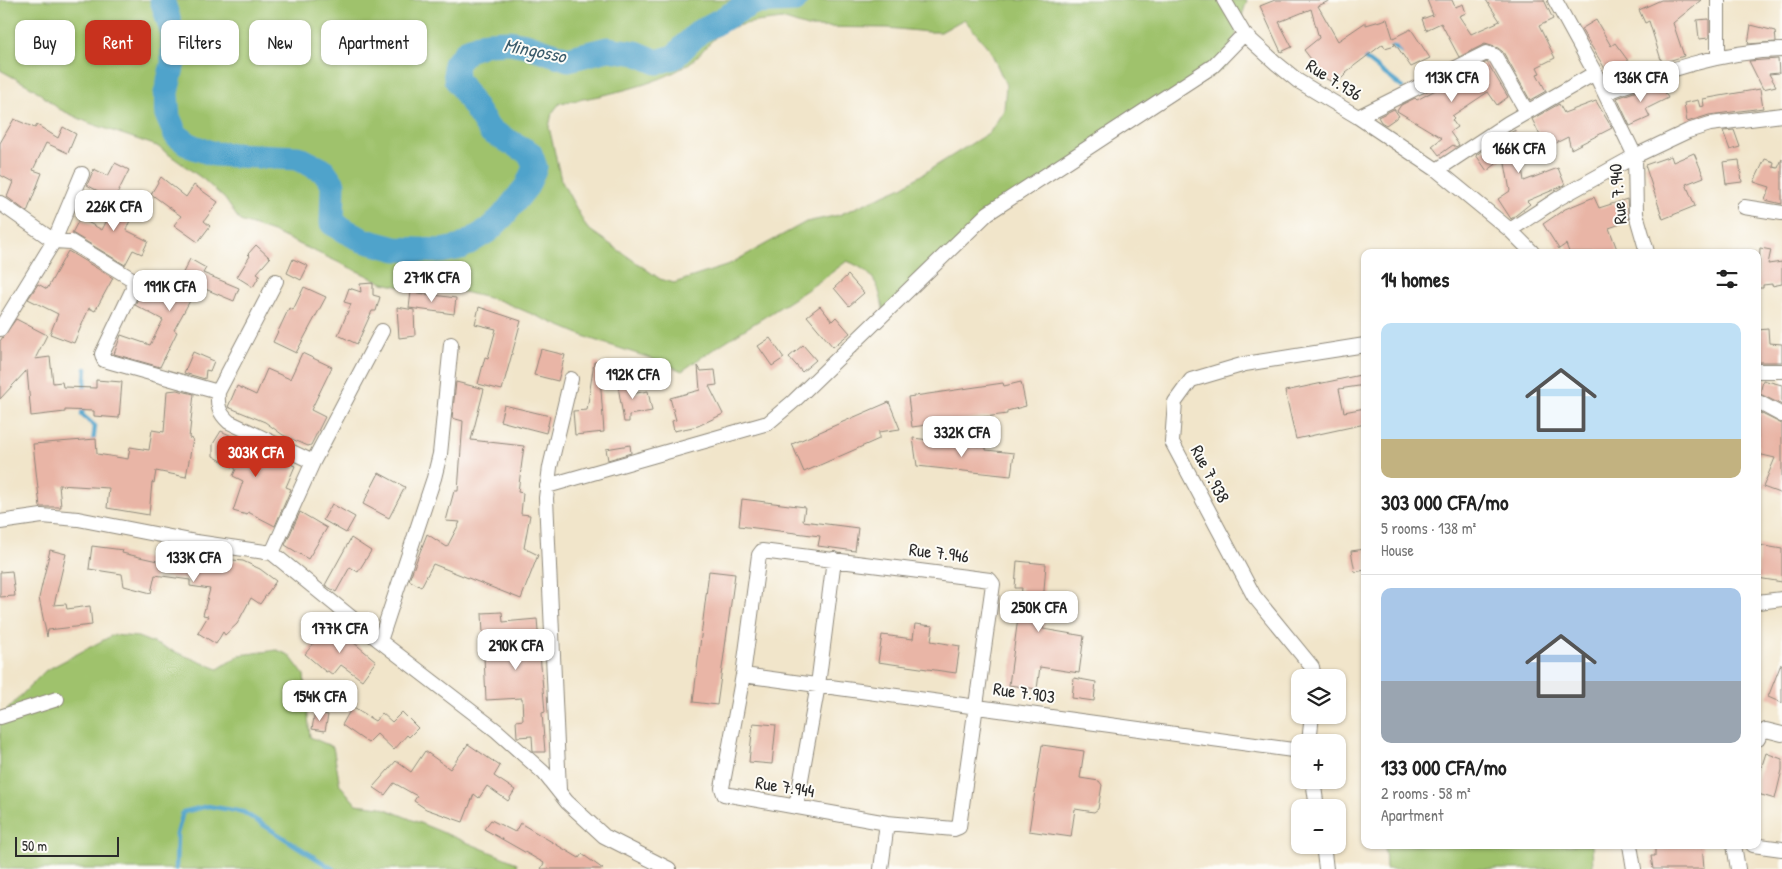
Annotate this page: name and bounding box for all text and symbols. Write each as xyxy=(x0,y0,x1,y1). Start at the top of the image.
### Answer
chip: Buy xyxy=(15,20,75,65)
chip: Rent xyxy=(85,20,151,65)
chip: Filters xyxy=(161,20,239,65)
chip: New xyxy=(249,20,311,65)
chip: Apartment xyxy=(321,20,427,65)
water label: Mingosso xyxy=(502,31,569,69)
street label: Rue 7.936 xyxy=(1302,53,1367,106)
pin: 113K CFA xyxy=(1400,61,1504,103)
pin: 136K CFA xyxy=(1589,61,1693,103)
text: 113K CFA xyxy=(1425,66,1479,88)
text: 136K CFA xyxy=(1614,66,1668,88)
pin: 166K CFA xyxy=(1467,132,1571,174)
text: 166K CFA xyxy=(1492,137,1546,159)
street label: Rue 7.940 xyxy=(1602,163,1633,225)
pin: 226K CFA xyxy=(62,190,166,232)
text: 226K CFA xyxy=(86,195,142,217)
pin: 271K CFA xyxy=(380,260,484,303)
text: 14 homes xyxy=(1381,265,1449,294)
icon: filters xyxy=(1713,265,1741,293)
text: 271K CFA xyxy=(404,266,460,288)
pin: 191K CFA xyxy=(118,270,222,312)
text: 191K CFA xyxy=(144,275,196,297)
icon: home xyxy=(1516,355,1606,445)
pin: 192K CFA xyxy=(581,358,685,400)
text: 192K CFA xyxy=(606,363,660,385)
pin: 332K CFA xyxy=(910,416,1014,458)
text: 332K CFA xyxy=(934,421,990,443)
pin: 303K CFA xyxy=(204,436,308,478)
text: 303K CFA xyxy=(228,441,284,463)
street label: Rue 7.938 xyxy=(1185,441,1236,507)
text: 303 000 CFA/mo xyxy=(1381,488,1508,517)
text: 5 rooms · 138 m² xyxy=(1381,517,1476,539)
street label: Rue 7.946 xyxy=(908,536,970,569)
text: House xyxy=(1381,539,1414,561)
pin: 133K CFA xyxy=(142,540,246,583)
text: 133K CFA xyxy=(167,546,221,568)
pin: 250K CFA xyxy=(987,590,1091,633)
text: 250K CFA xyxy=(1011,596,1067,618)
pin: 177K CFA xyxy=(288,612,392,654)
text: 177K CFA xyxy=(312,617,368,639)
icon: home xyxy=(1516,621,1606,711)
pin: 290K CFA xyxy=(464,628,568,671)
text: 290K CFA xyxy=(488,634,544,656)
map controls xyxy=(1291,669,1346,854)
button: layers xyxy=(1291,669,1346,724)
street label: Rue 7.903 xyxy=(992,676,1057,709)
pin: 154K CFA xyxy=(268,680,372,722)
text: 154K CFA xyxy=(293,685,347,707)
button: + xyxy=(1291,734,1346,789)
text: 133 000 CFA/mo xyxy=(1381,753,1507,782)
street label: Rue 7.944 xyxy=(754,770,817,804)
text: 2 rooms · 58 m² xyxy=(1381,782,1471,804)
button: − xyxy=(1291,799,1346,854)
text: Apartment xyxy=(1381,804,1444,826)
scale bar xyxy=(15,834,119,857)
text: 50 m xyxy=(22,836,47,855)

